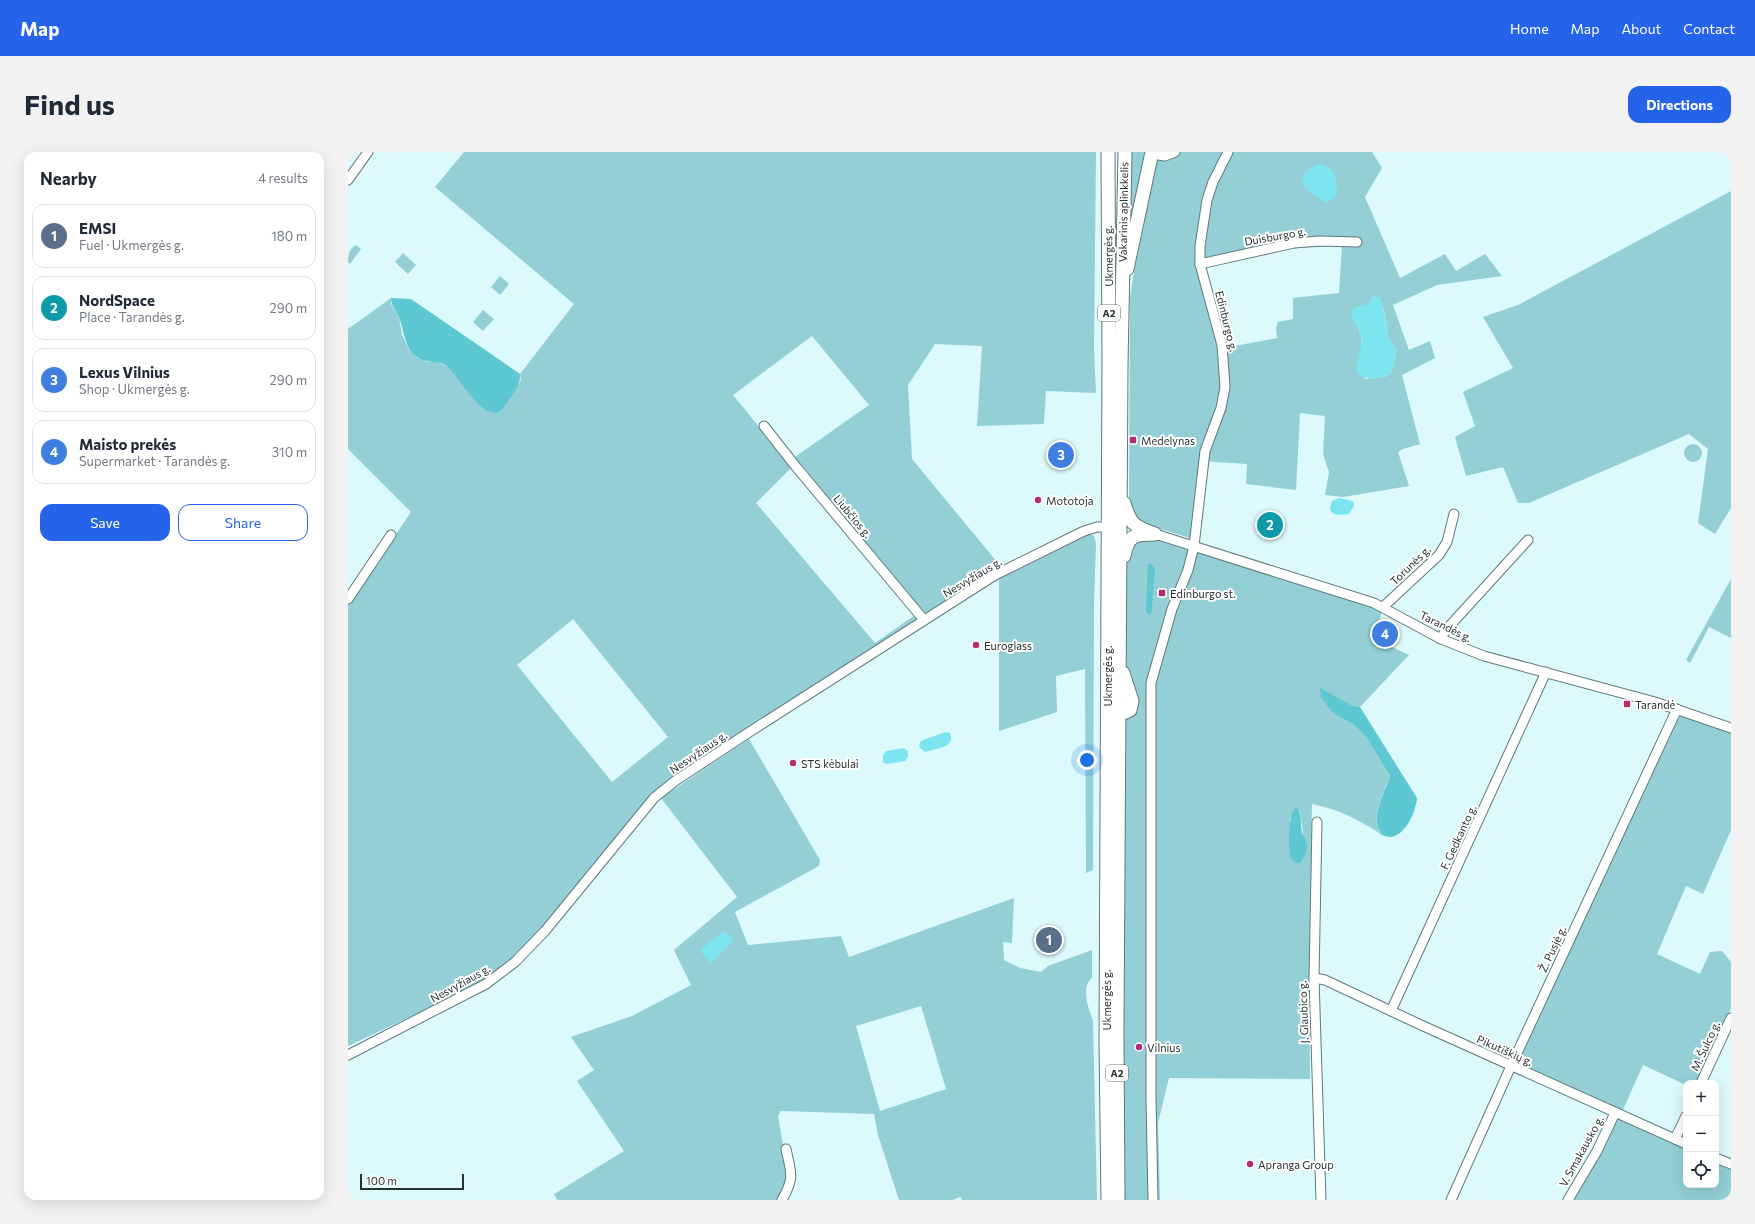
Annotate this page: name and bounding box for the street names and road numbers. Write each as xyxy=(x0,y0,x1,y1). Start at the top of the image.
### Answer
street label: Vakarinis aplinkkelis xyxy=(1116,162,1130,262)
street label: Duisburgo g. xyxy=(1243,224,1307,248)
street label: Ukmergės g. xyxy=(1101,225,1115,287)
street label: Edinburgo g. xyxy=(1213,289,1241,353)
road number: A2 xyxy=(1098,305,1120,321)
street label: Liubčios g. xyxy=(831,492,875,540)
street label: Torunės g. xyxy=(1387,542,1433,587)
street label: Nesvyžiaus g. xyxy=(940,554,1004,600)
street label: Tarandės g. xyxy=(1418,608,1474,644)
street label: Ukmergės g. xyxy=(1101,645,1114,707)
street label: Nesvyžiaus g. xyxy=(667,728,729,776)
street label: F. Gedkanto g. xyxy=(1437,802,1479,871)
street label: Ž. Pusjė g. xyxy=(1535,923,1569,974)
street label: Nesvyžiaus g. xyxy=(428,961,492,1005)
street label: Ukmergės g. xyxy=(1100,969,1113,1031)
street label: J. Glaubico g. xyxy=(1295,980,1312,1044)
street label: M. Šulco g. xyxy=(1687,1018,1722,1073)
street label: Pikutiškių g. xyxy=(1475,1032,1535,1068)
road number: A2 xyxy=(1106,1065,1128,1081)
street label: V. Smakausko g. xyxy=(1556,1113,1606,1189)

